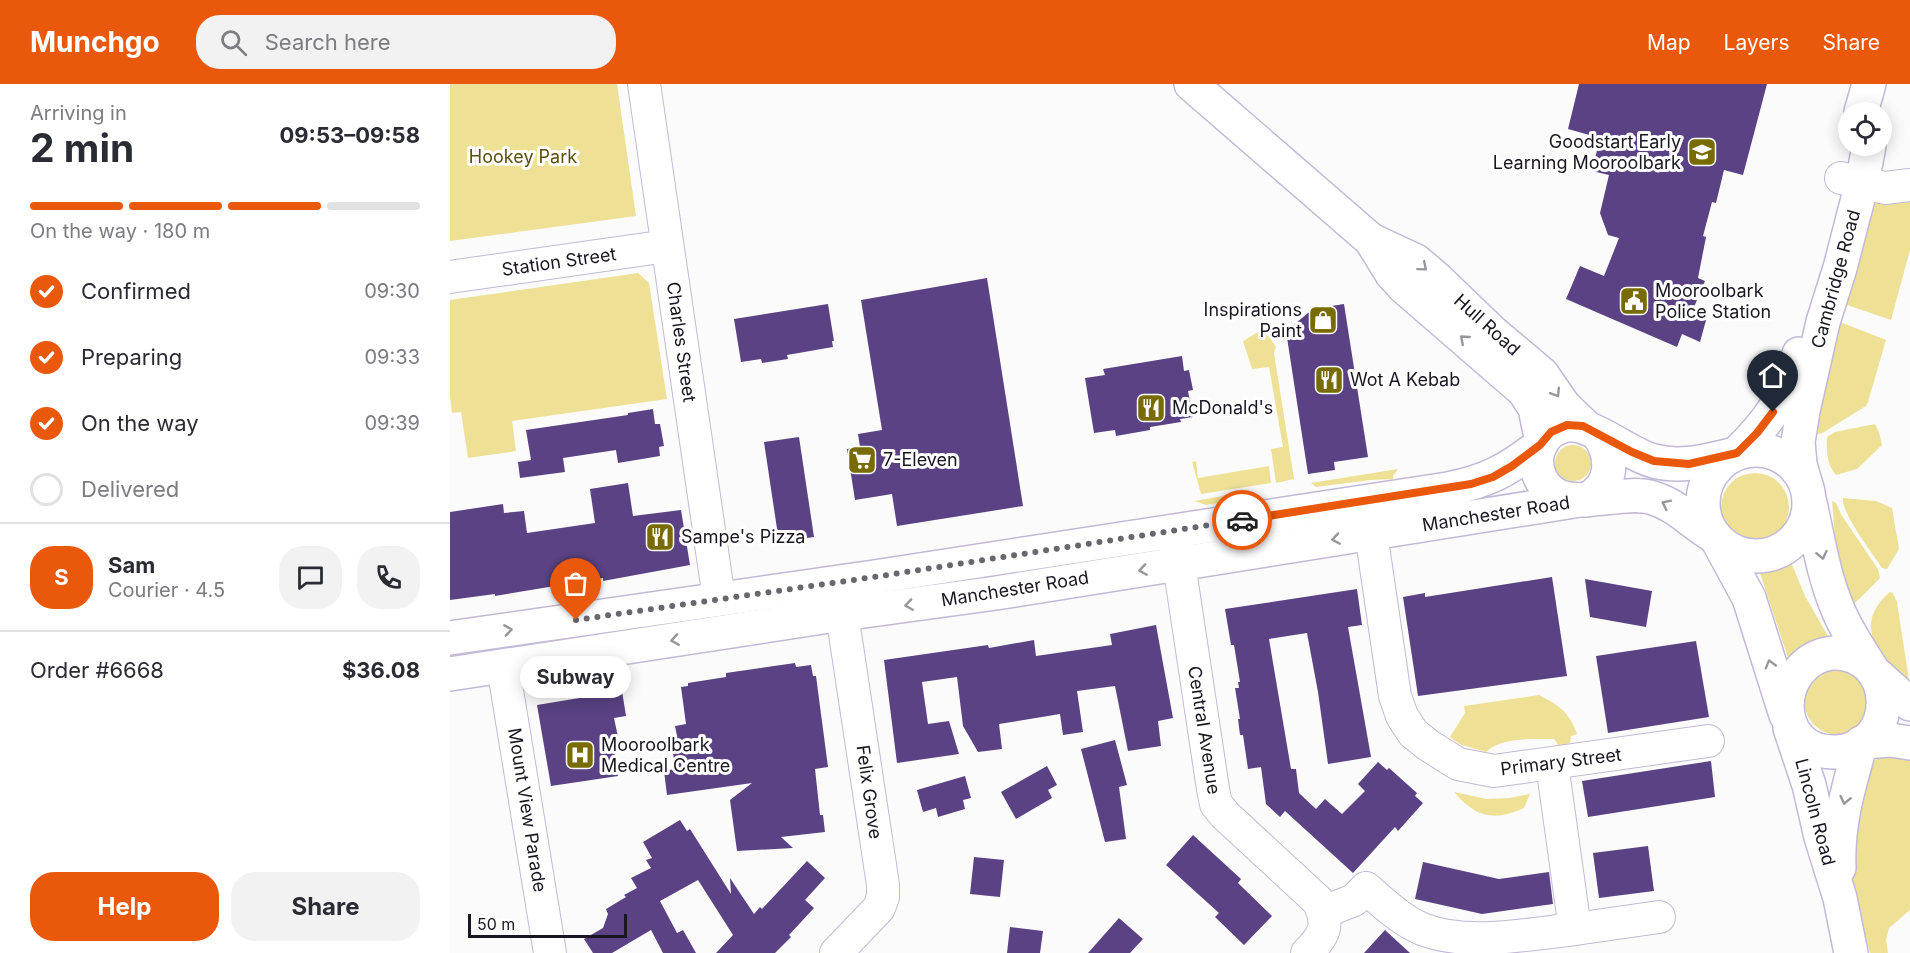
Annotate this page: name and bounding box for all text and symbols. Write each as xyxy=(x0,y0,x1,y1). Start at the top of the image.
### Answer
search box xyxy=(196,15,616,69)
text: Munchgo xyxy=(30,25,160,59)
icon: search xyxy=(217,26,250,59)
text: Search here xyxy=(265,29,391,55)
text: Map xyxy=(1647,30,1691,55)
text: Layers xyxy=(1724,30,1790,55)
text: Share xyxy=(1823,30,1880,55)
text: Arriving in xyxy=(30,101,127,125)
map controls xyxy=(1838,102,1892,156)
button: locate xyxy=(1838,102,1892,156)
text: 09:53–09:58 xyxy=(279,122,420,148)
text: 2 min xyxy=(30,124,134,171)
place label: Goodstart Early Learning Mooroolbark xyxy=(1493,131,1681,173)
school or university icon: Goodstart Early Learning Mooroolbark xyxy=(1686,136,1718,168)
park label: Hookey Park xyxy=(469,146,577,167)
street label: Cambridge Road xyxy=(1807,207,1864,350)
text: On the way · 180 m xyxy=(30,219,210,243)
street label: Station Street xyxy=(500,243,618,280)
one-way arrow xyxy=(1416,260,1427,271)
icon: check xyxy=(30,275,63,308)
text: Confirmed xyxy=(81,278,191,304)
text: 09:30 xyxy=(364,279,420,303)
street label: Charles Street xyxy=(663,280,700,403)
place label: Mooroolbark Police Station xyxy=(1655,280,1771,322)
public building icon: Mooroolbark Police Station xyxy=(1618,285,1650,317)
street label: Hull Road xyxy=(1450,290,1525,360)
place label: Inspirations Paint xyxy=(1204,299,1302,341)
shop icon: Inspirations Paint xyxy=(1307,304,1339,336)
one-way arrow xyxy=(1460,335,1471,346)
icon: check xyxy=(30,341,63,374)
text: Preparing xyxy=(81,344,182,370)
text: 09:33 xyxy=(365,345,420,369)
pin xyxy=(1747,350,1798,412)
icon: home xyxy=(1756,359,1789,392)
restaurant icon: Wot A Kebab xyxy=(1313,364,1345,396)
place label: Wot A Kebab xyxy=(1350,369,1460,390)
one-way arrow xyxy=(1548,387,1560,397)
restaurant icon: McDonald's xyxy=(1135,392,1167,424)
place label: McDonald's xyxy=(1172,397,1273,418)
icon: check xyxy=(30,407,63,440)
text: On the way xyxy=(81,410,199,436)
text: 09:39 xyxy=(364,411,420,435)
supermarket icon: 7-Eleven xyxy=(846,444,878,476)
place label: 7-Eleven xyxy=(883,449,958,470)
text: Delivered xyxy=(81,476,179,502)
courier xyxy=(1212,490,1272,550)
street label: Manchester Road xyxy=(1421,491,1571,536)
one-way arrow xyxy=(1661,499,1672,511)
icon: car xyxy=(1226,504,1259,537)
restaurant icon: Sampe's Pizza xyxy=(644,521,676,553)
place label: Sampe's Pizza xyxy=(681,526,805,547)
one-way arrow xyxy=(1331,532,1341,545)
button: chat xyxy=(279,546,342,609)
button: phone xyxy=(357,546,420,609)
one-way arrow xyxy=(1814,550,1827,560)
text: Sam xyxy=(108,552,155,578)
pin xyxy=(550,558,601,620)
one-way arrow xyxy=(1139,563,1148,575)
text: S xyxy=(54,564,69,590)
street label: Manchester Road xyxy=(940,566,1090,611)
icon: bag xyxy=(559,567,592,600)
text: Courier · 4.5 xyxy=(108,578,225,602)
one-way arrow xyxy=(904,598,913,610)
one-way arrow xyxy=(503,624,513,636)
one-way arrow xyxy=(670,634,679,646)
callout: Subway xyxy=(520,656,632,698)
text: Order #6668 xyxy=(30,657,164,683)
text: $36.08 xyxy=(342,657,420,683)
one-way arrow xyxy=(1765,659,1777,670)
street label: Central Avenue xyxy=(1184,664,1225,796)
text: Subway xyxy=(536,665,615,689)
street label: Mount View Parade xyxy=(504,726,551,894)
place label: Mooroolbark Medical Centre xyxy=(601,734,730,776)
hospital icon: Mooroolbark Medical Centre xyxy=(564,739,596,771)
street label: Felix Grove xyxy=(853,744,886,840)
street label: Primary Street xyxy=(1499,744,1623,779)
street label: Lincoln Road xyxy=(1791,756,1840,868)
one-way arrow xyxy=(1839,794,1852,804)
button: Help xyxy=(30,872,219,941)
button: Share xyxy=(231,872,420,941)
scale bar xyxy=(468,911,627,938)
text: 50 m xyxy=(477,914,515,934)

